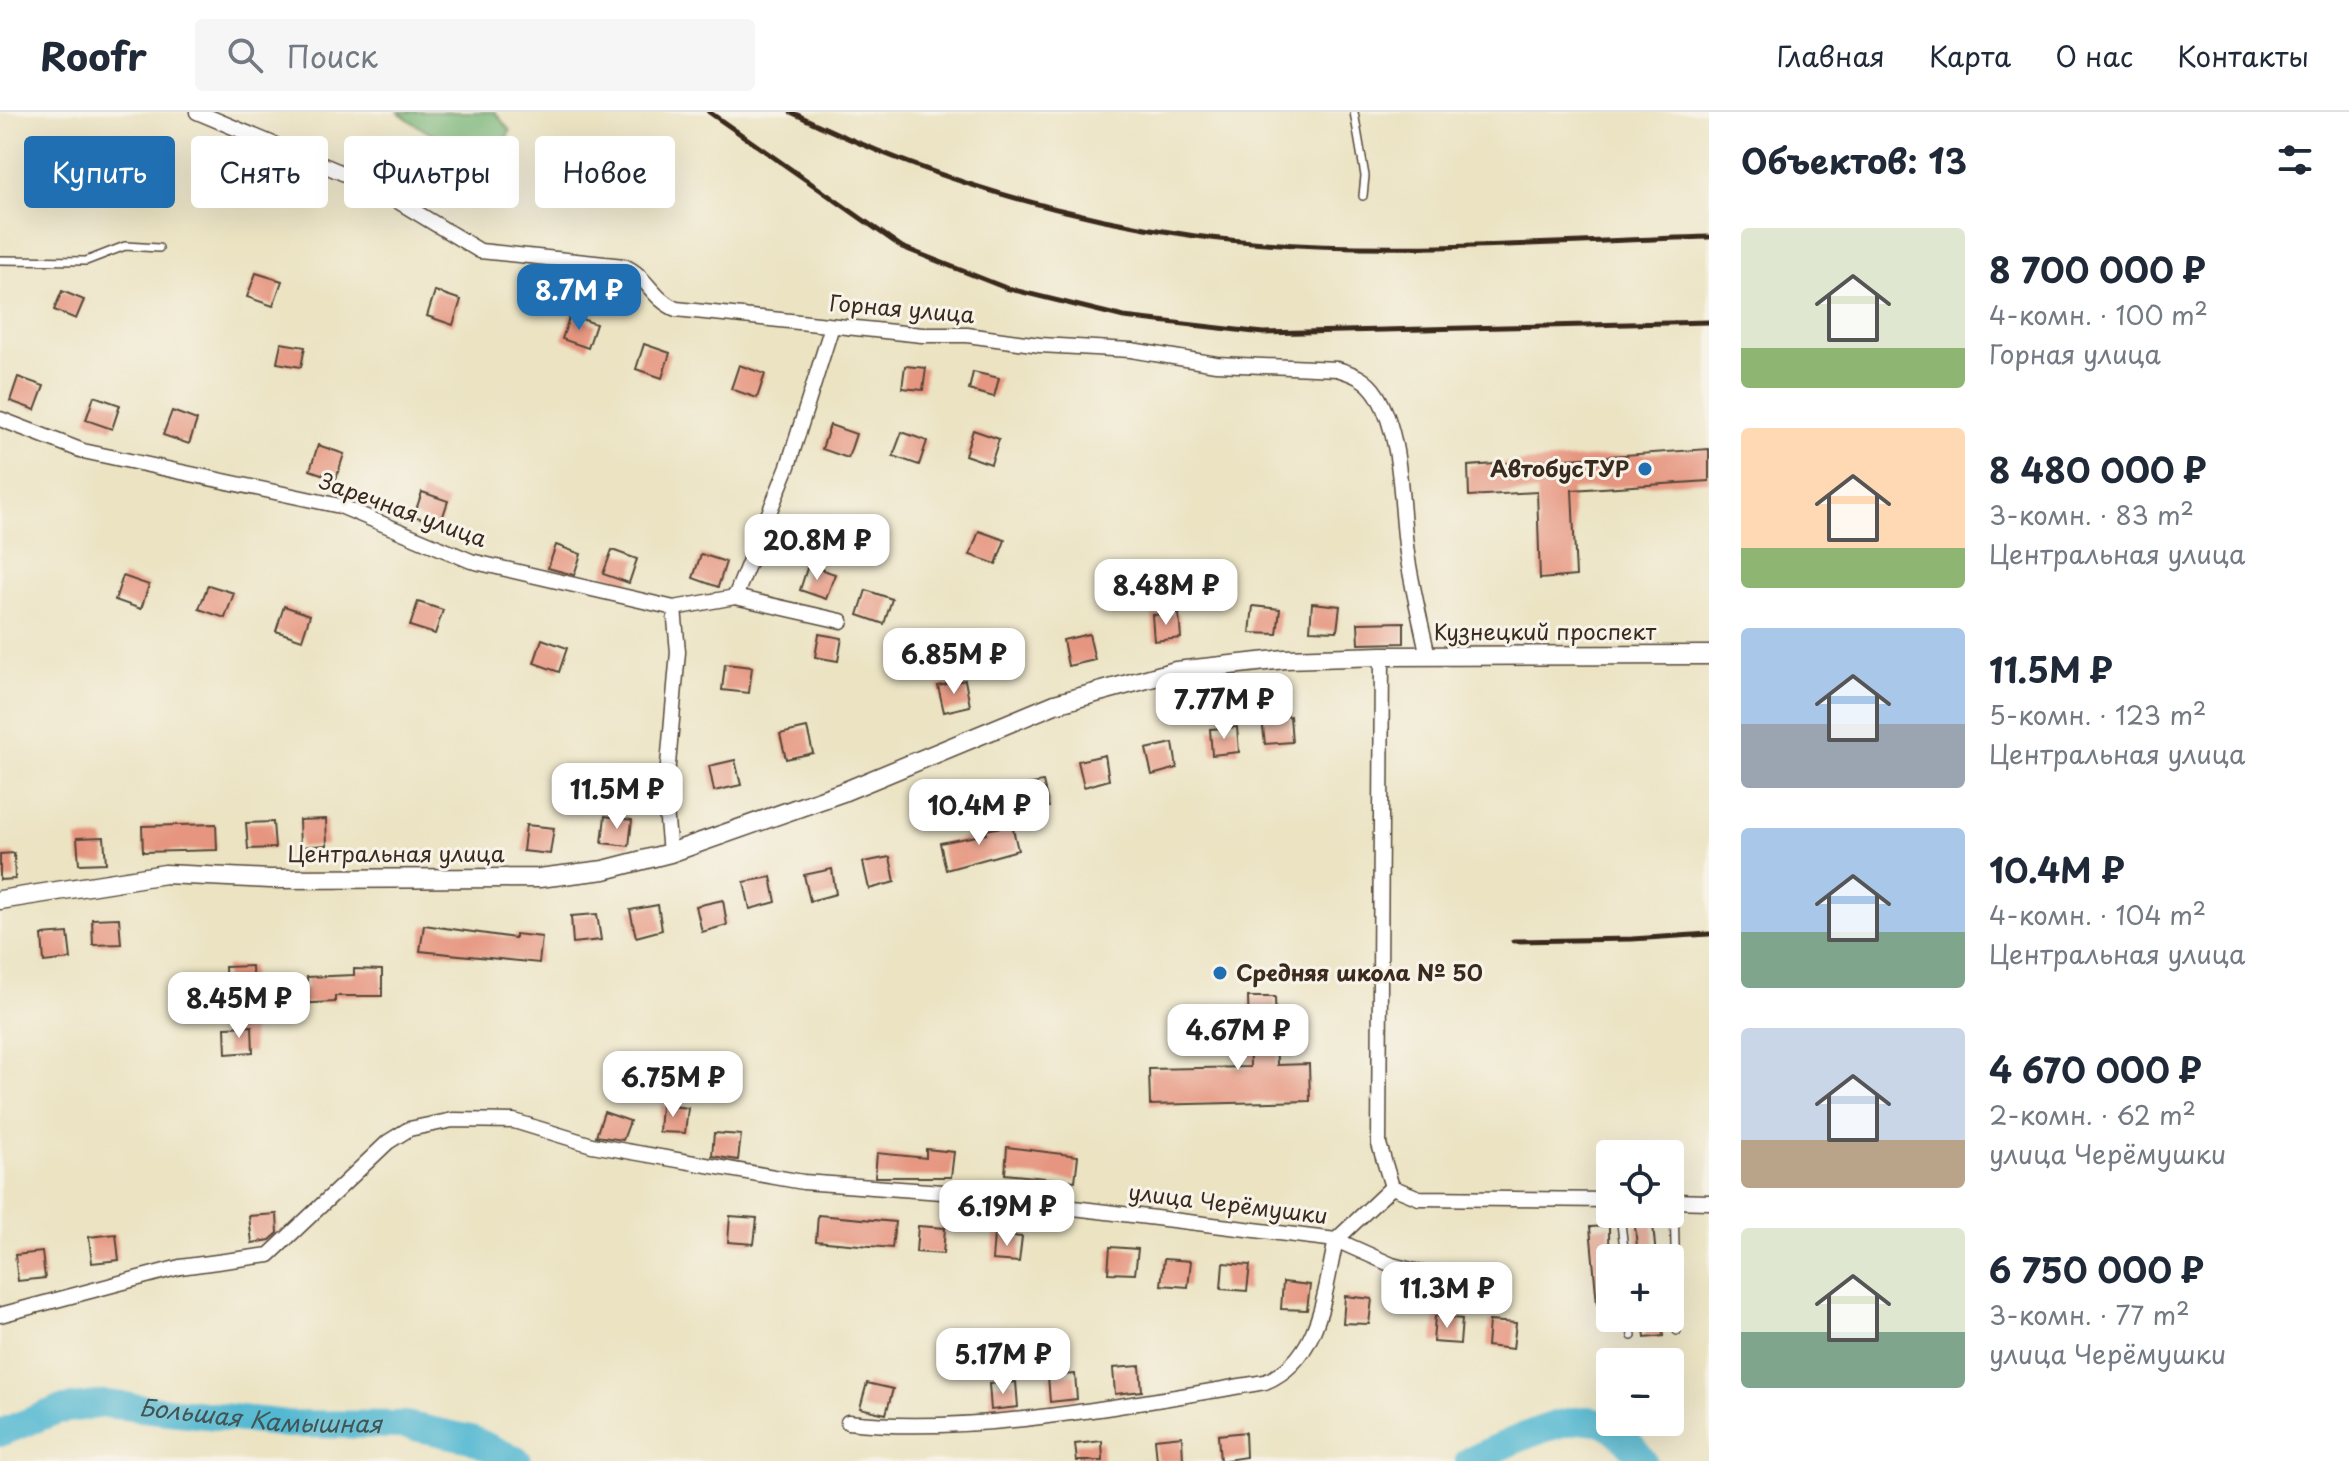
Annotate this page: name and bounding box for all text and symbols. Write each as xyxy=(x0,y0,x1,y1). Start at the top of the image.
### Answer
search box xyxy=(195,19,755,91)
text: Roofr xyxy=(40,27,147,84)
icon: search xyxy=(223,33,267,77)
text: Поиск xyxy=(287,33,378,78)
text: Главная xyxy=(1777,34,1885,77)
text: Карта xyxy=(1929,34,2011,77)
text: О нас xyxy=(2055,34,2133,77)
text: Контакты xyxy=(2177,34,2309,77)
text: Объектов: 13 xyxy=(1741,134,1967,186)
chip: Купить xyxy=(24,136,175,208)
chip: Снять xyxy=(191,136,328,208)
chip: Фильтры xyxy=(344,136,519,208)
chip: Новое xyxy=(535,136,675,208)
icon: filters xyxy=(2273,138,2317,182)
text: 8 700 000 ₽ xyxy=(1989,243,2206,295)
icon: home xyxy=(1805,260,1901,356)
pin: 8.7M ₽ xyxy=(514,264,644,332)
text: 8.7M ₽ xyxy=(535,270,623,309)
street label: Горная улица xyxy=(828,285,976,330)
text: 4-комн. · 100 m² xyxy=(1989,295,2208,334)
text: Горная улица xyxy=(1989,334,2161,373)
text: 8 480 000 ₽ xyxy=(1989,443,2207,495)
place label: АвтобусТУР xyxy=(1490,451,1629,484)
marker: АвтобусТУР xyxy=(1636,460,1654,478)
icon: home xyxy=(1805,460,1901,556)
street label: Заречная улица xyxy=(315,463,492,554)
text: 3-комн. · 83 m² xyxy=(1989,495,2194,534)
pin: 20.8M ₽ xyxy=(743,514,891,582)
text: 20.8M ₽ xyxy=(763,520,871,559)
text: Центральная улица xyxy=(1989,534,2245,573)
pin: 8.48M ₽ xyxy=(1092,559,1240,627)
text: 8.48M ₽ xyxy=(1112,565,1220,604)
street label: Кузнецкий проспект xyxy=(1434,614,1657,647)
pin: 6.85M ₽ xyxy=(880,628,1028,696)
text: 6.85M ₽ xyxy=(901,634,1007,673)
text: 11.5M ₽ xyxy=(1989,643,2113,695)
icon: home xyxy=(1805,660,1901,756)
pin: 7.77M ₽ xyxy=(1150,673,1298,741)
text: 7.77M ₽ xyxy=(1174,679,1274,718)
text: 5-комн. · 123 m² xyxy=(1989,695,2206,734)
text: Центральная улица xyxy=(1989,734,2245,773)
pin: 11.5M ₽ xyxy=(543,763,691,831)
text: 11.5M ₽ xyxy=(570,769,664,808)
pin: 10.4M ₽ xyxy=(905,779,1053,847)
text: 10.4M ₽ xyxy=(927,785,1031,824)
street label: Центральная улица xyxy=(288,836,505,869)
text: 10.4M ₽ xyxy=(1989,843,2125,895)
icon: home xyxy=(1805,860,1901,956)
text: 4-комн. · 104 m² xyxy=(1989,895,2206,934)
text: Центральная улица xyxy=(1989,934,2245,973)
place label: Средняя школа № 50 xyxy=(1236,955,1483,988)
marker: Средняя школа № 50 xyxy=(1211,964,1229,982)
pin: 8.45M ₽ xyxy=(165,972,313,1040)
text: 8.45M ₽ xyxy=(186,978,292,1017)
pin: 4.67M ₽ xyxy=(1164,1004,1312,1072)
text: 4.67M ₽ xyxy=(1185,1010,1291,1049)
text: 4 670 000 ₽ xyxy=(1989,1043,2202,1095)
pin: 6.75M ₽ xyxy=(599,1051,747,1119)
text: 6.75M ₽ xyxy=(621,1057,725,1096)
icon: home xyxy=(1805,1060,1901,1156)
text: 2-комн. · 62 m² xyxy=(1989,1095,2196,1134)
text: улица Черёмушки xyxy=(1989,1134,2226,1173)
map controls xyxy=(1596,1140,1684,1436)
button: locate xyxy=(1596,1140,1684,1228)
street label: улица Черёмушки xyxy=(1127,1174,1330,1231)
pin: 6.19M ₽ xyxy=(933,1180,1081,1248)
text: 6.19M ₽ xyxy=(957,1186,1057,1225)
text: 6 750 000 ₽ xyxy=(1989,1243,2204,1295)
button: + xyxy=(1596,1244,1684,1332)
icon: home xyxy=(1805,1260,1901,1356)
pin: 11.3M ₽ xyxy=(1373,1262,1521,1330)
text: 11.3M ₽ xyxy=(1399,1268,1495,1307)
text: 3-комн. · 77 m² xyxy=(1989,1295,2190,1334)
pin: 5.17M ₽ xyxy=(929,1328,1077,1396)
text: 5.17M ₽ xyxy=(954,1334,1052,1373)
text: улица Черёмушки xyxy=(1989,1334,2226,1373)
button: − xyxy=(1596,1348,1684,1436)
water label: Большая Камышная xyxy=(138,1388,384,1441)

